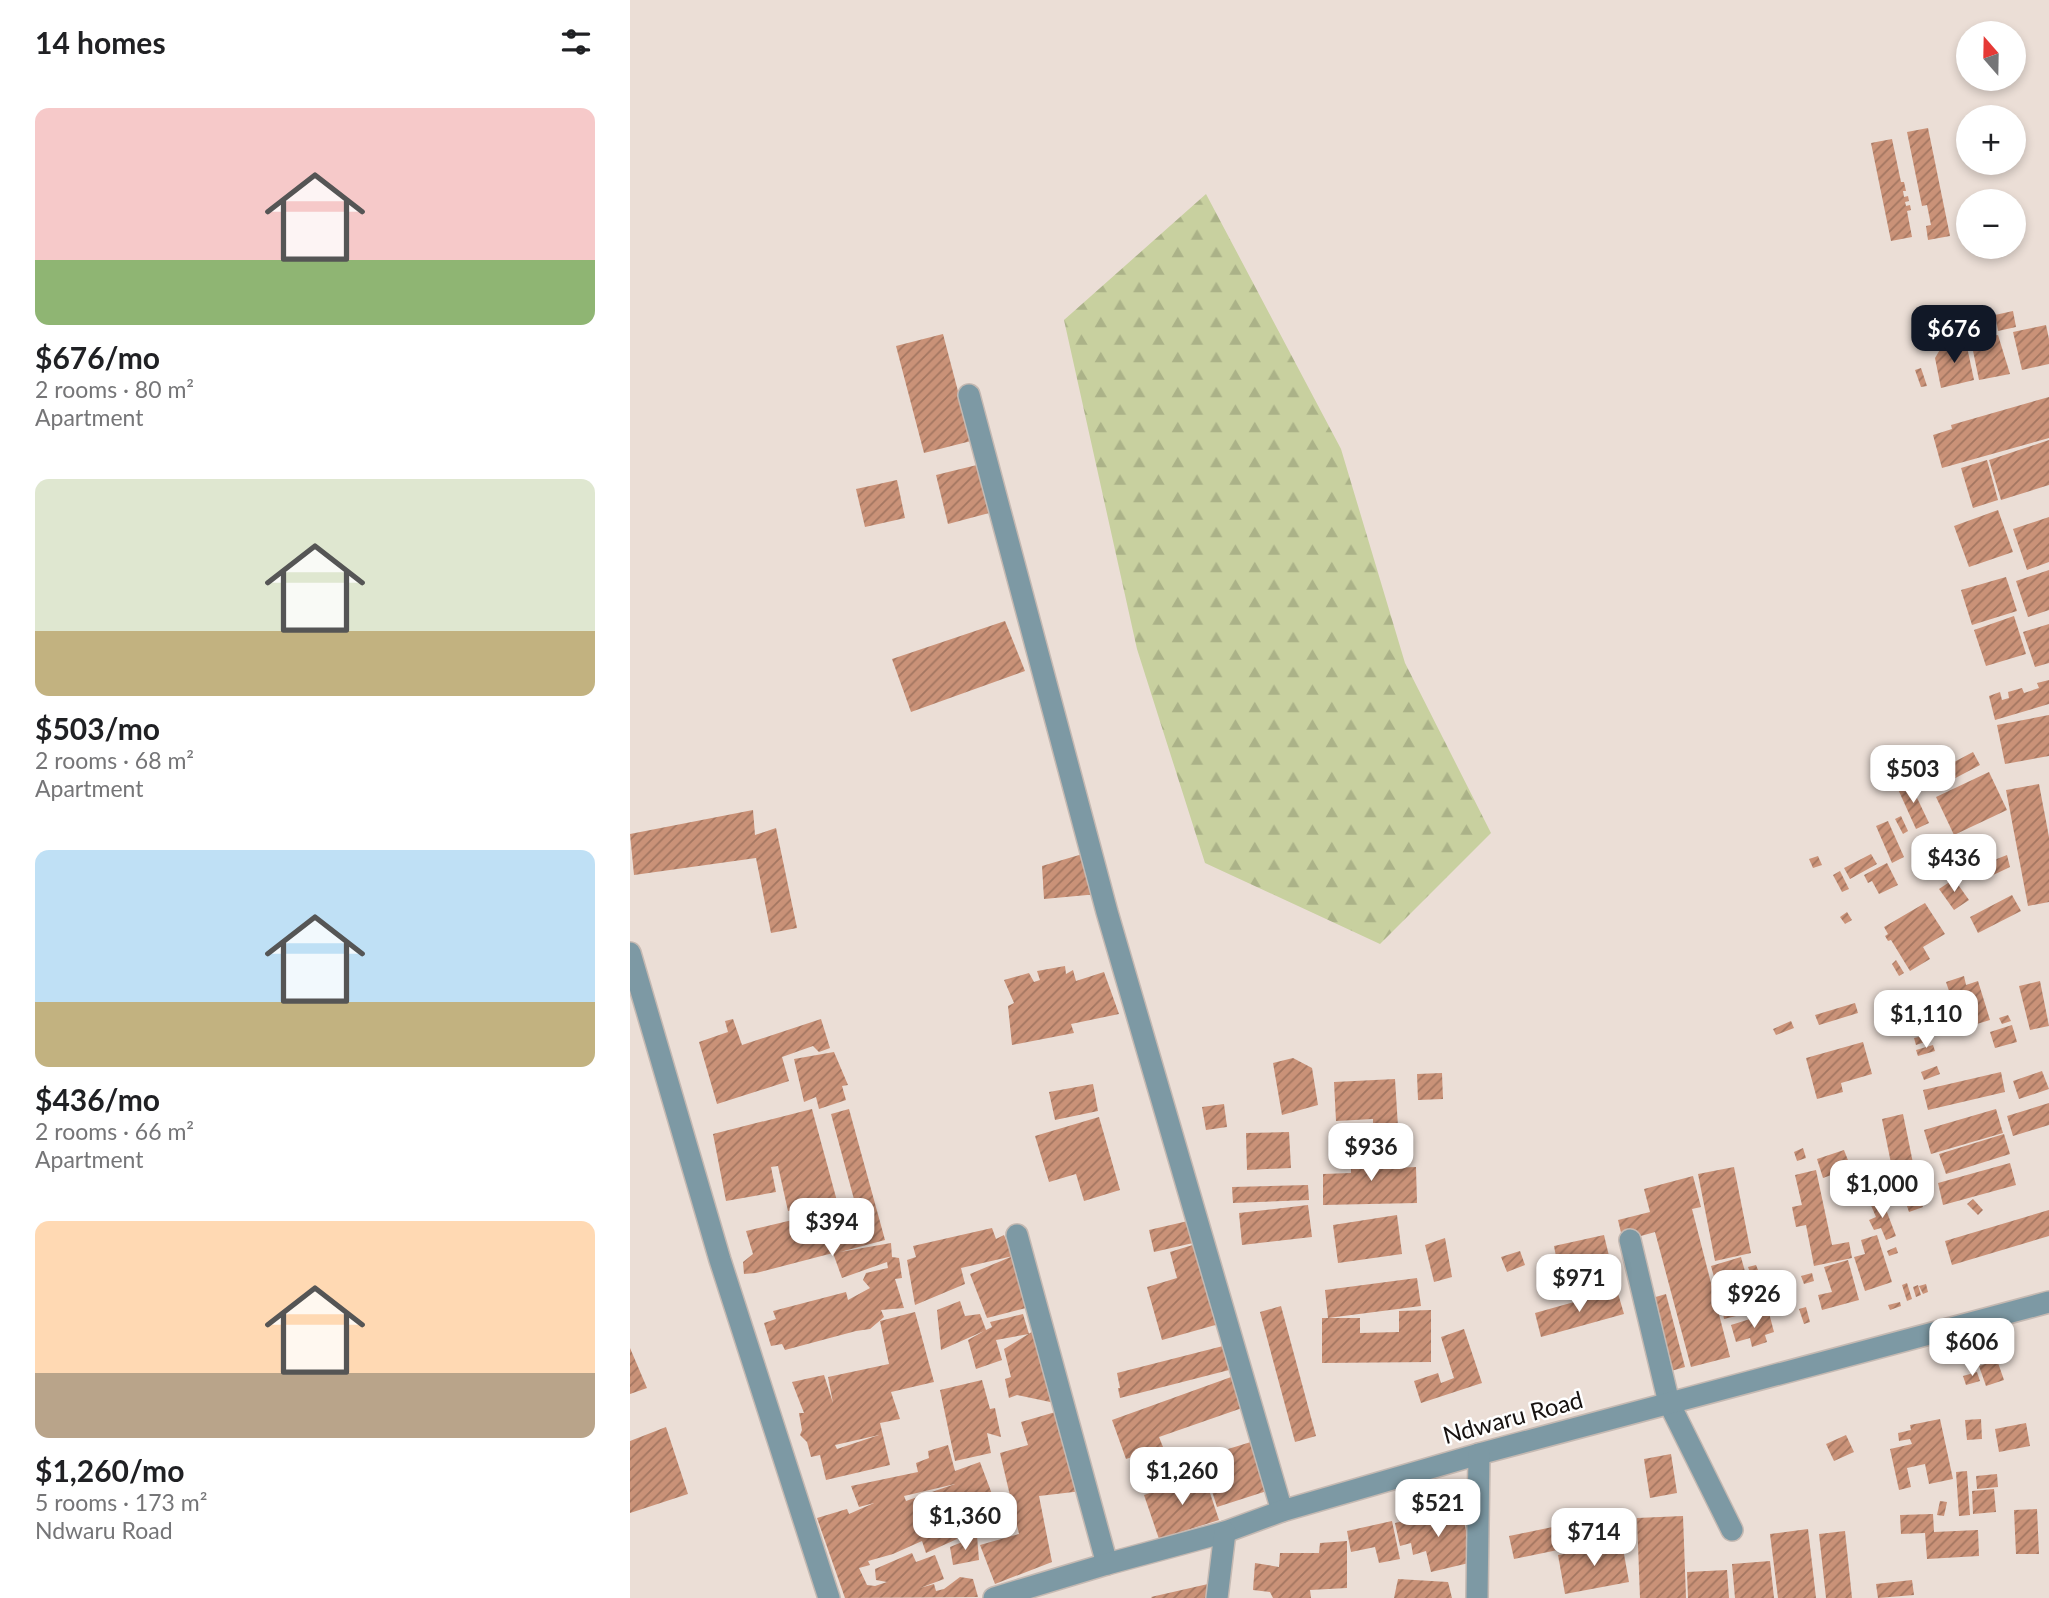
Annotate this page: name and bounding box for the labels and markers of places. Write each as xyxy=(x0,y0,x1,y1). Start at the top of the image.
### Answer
pin: $676 xyxy=(1913,306,1995,365)
pin: $503 xyxy=(1872,746,1954,805)
pin: $436 xyxy=(1913,834,1995,894)
pin: $1,110 xyxy=(1869,990,1983,1050)
pin: $936 xyxy=(1330,1124,1412,1183)
pin: $1,000 xyxy=(1825,1160,1939,1220)
pin: $394 xyxy=(791,1198,873,1258)
pin: $971 xyxy=(1538,1254,1620,1314)
pin: $926 xyxy=(1713,1270,1795,1330)
pin: $606 xyxy=(1931,1318,2013,1378)
pin: $1,260 xyxy=(1125,1448,1239,1507)
pin: $521 xyxy=(1397,1480,1479,1539)
pin: $1,360 xyxy=(908,1492,1022,1552)
pin: $714 xyxy=(1553,1508,1635,1568)

